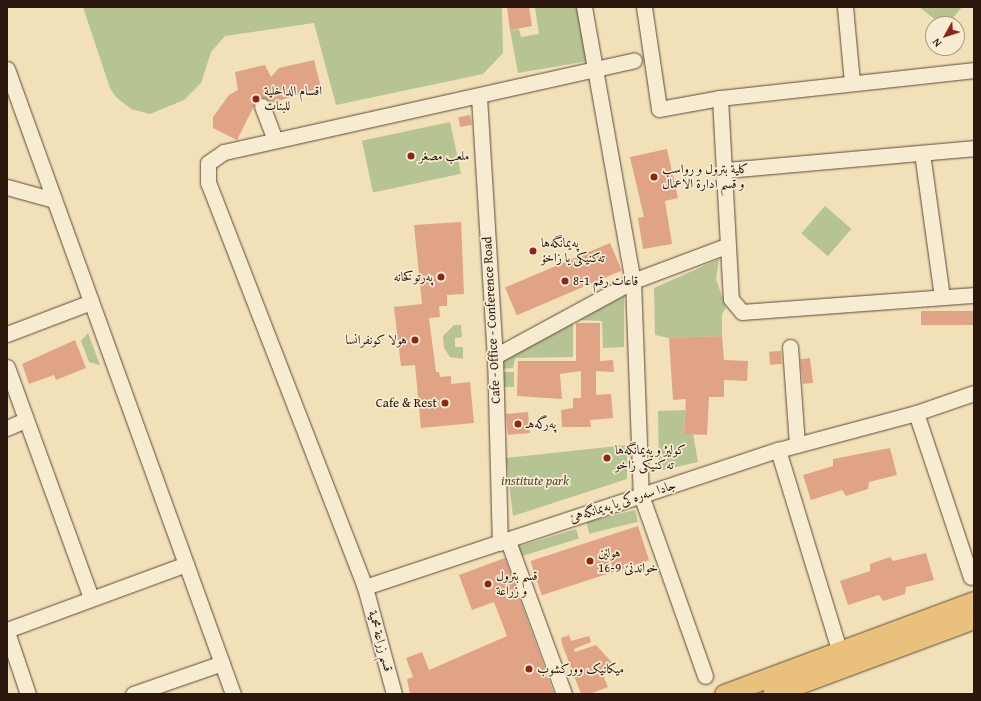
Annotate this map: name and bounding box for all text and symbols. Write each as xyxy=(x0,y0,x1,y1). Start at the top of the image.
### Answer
north arrow xyxy=(925,16,965,56)
text: N xyxy=(928,35,945,51)
place label: اقسام الداخلیة للبنات xyxy=(264,84,322,115)
marker: اقسام الداخلیة للبنات xyxy=(251,94,261,104)
place label: ملعب مصغر xyxy=(419,148,469,164)
marker: ملعب مصغر xyxy=(406,151,416,161)
place label: كلية بترول و رواسب و قسم ادارة الاعمال xyxy=(662,162,749,193)
marker: كلية بترول و رواسب و قسم ادارة الاعمال xyxy=(649,172,659,182)
street label: Cafe - Office - Conference Road xyxy=(480,236,504,404)
place label: پەیمانگەها تەکنیکی یا زاخۆ xyxy=(541,236,605,267)
marker: پەیمانگەها تەکنیکی یا زاخۆ xyxy=(528,246,538,256)
place label: په‌رتوكخانه‌ xyxy=(393,269,433,285)
marker: په‌رتوكخانه‌ xyxy=(436,272,446,282)
place label: قاعات رقم 1-8 xyxy=(573,273,638,289)
marker: قاعات رقم 1-8 xyxy=(560,276,570,286)
place label: هولا كونفرانسا xyxy=(345,332,407,348)
marker: هولا كونفرانسا xyxy=(410,335,420,345)
place label: Cafe & Rest xyxy=(376,395,437,411)
marker: Cafe & Rest xyxy=(440,398,450,408)
place label: په‌رگه‌هـ xyxy=(526,416,556,432)
marker: په‌رگه‌هـ xyxy=(513,419,523,429)
place label: كوليژ و په‌يمانگه‌ها ته‌كنيكى زاخو xyxy=(615,443,686,474)
marker: كوليژ و په‌يمانگه‌ها ته‌كنيكى زاخو xyxy=(602,453,612,463)
park label: institute park xyxy=(501,473,569,489)
street label: جادا سه‌ره‌كى يا په‌يمانگه‌هێ xyxy=(568,477,678,527)
place label: هولێن خواندنێ 9-16 xyxy=(598,546,658,577)
marker: هولێن خواندنێ 9-16 xyxy=(585,556,595,566)
place label: قسم بترول و زراعة xyxy=(496,569,538,600)
marker: قسم بترول و زراعة xyxy=(483,579,493,589)
street label: قسم زراعة محمية xyxy=(364,609,396,673)
place label: میکانیک وورکشوب xyxy=(537,661,624,677)
marker: میکانیک وورکشوب xyxy=(524,664,534,674)

